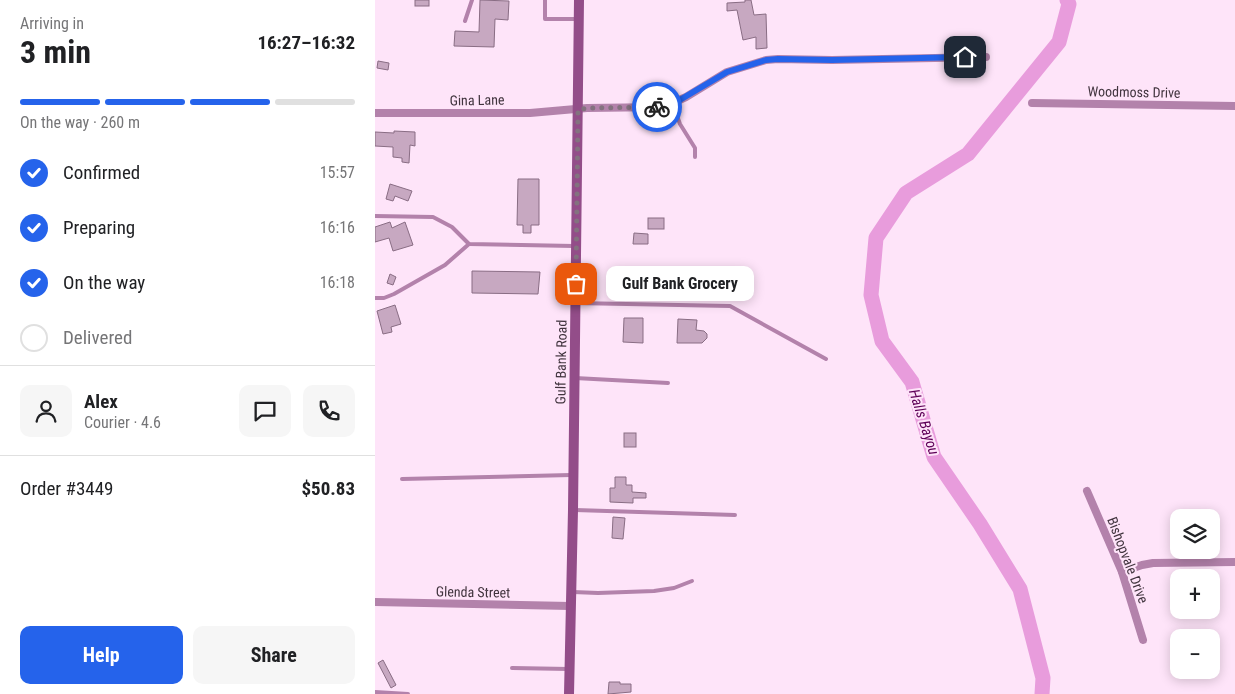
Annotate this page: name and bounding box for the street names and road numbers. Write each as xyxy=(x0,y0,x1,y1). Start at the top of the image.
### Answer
street label: Woodmoss Drive xyxy=(1087,83,1181,101)
street label: Gina Lane xyxy=(449,92,505,108)
street label: Gulf Bank Road xyxy=(552,320,570,404)
street label: Bishopvale Drive xyxy=(1104,514,1152,606)
street label: Glenda Street xyxy=(436,583,510,601)

